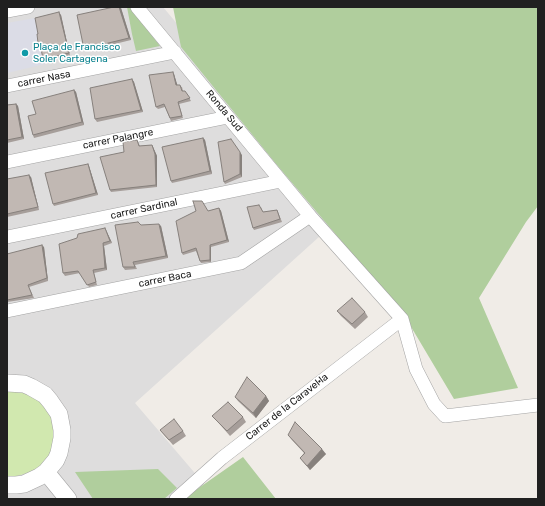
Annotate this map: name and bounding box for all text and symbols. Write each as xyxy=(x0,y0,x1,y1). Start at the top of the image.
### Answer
place label: Plaça de Francisco Soler Cartagena xyxy=(33,41,120,64)
marker: Plaça de Francisco Soler Cartagena xyxy=(20,48,30,58)
street label: carrer Nasa xyxy=(17,68,71,90)
street label: Ronda Sud xyxy=(203,88,245,134)
street label: carrer Palangre xyxy=(82,126,154,152)
street label: carrer Sardinal xyxy=(109,196,179,222)
street label: carrer Baca xyxy=(138,268,192,290)
street label: Carrer de la Caravel·la xyxy=(243,371,331,443)

